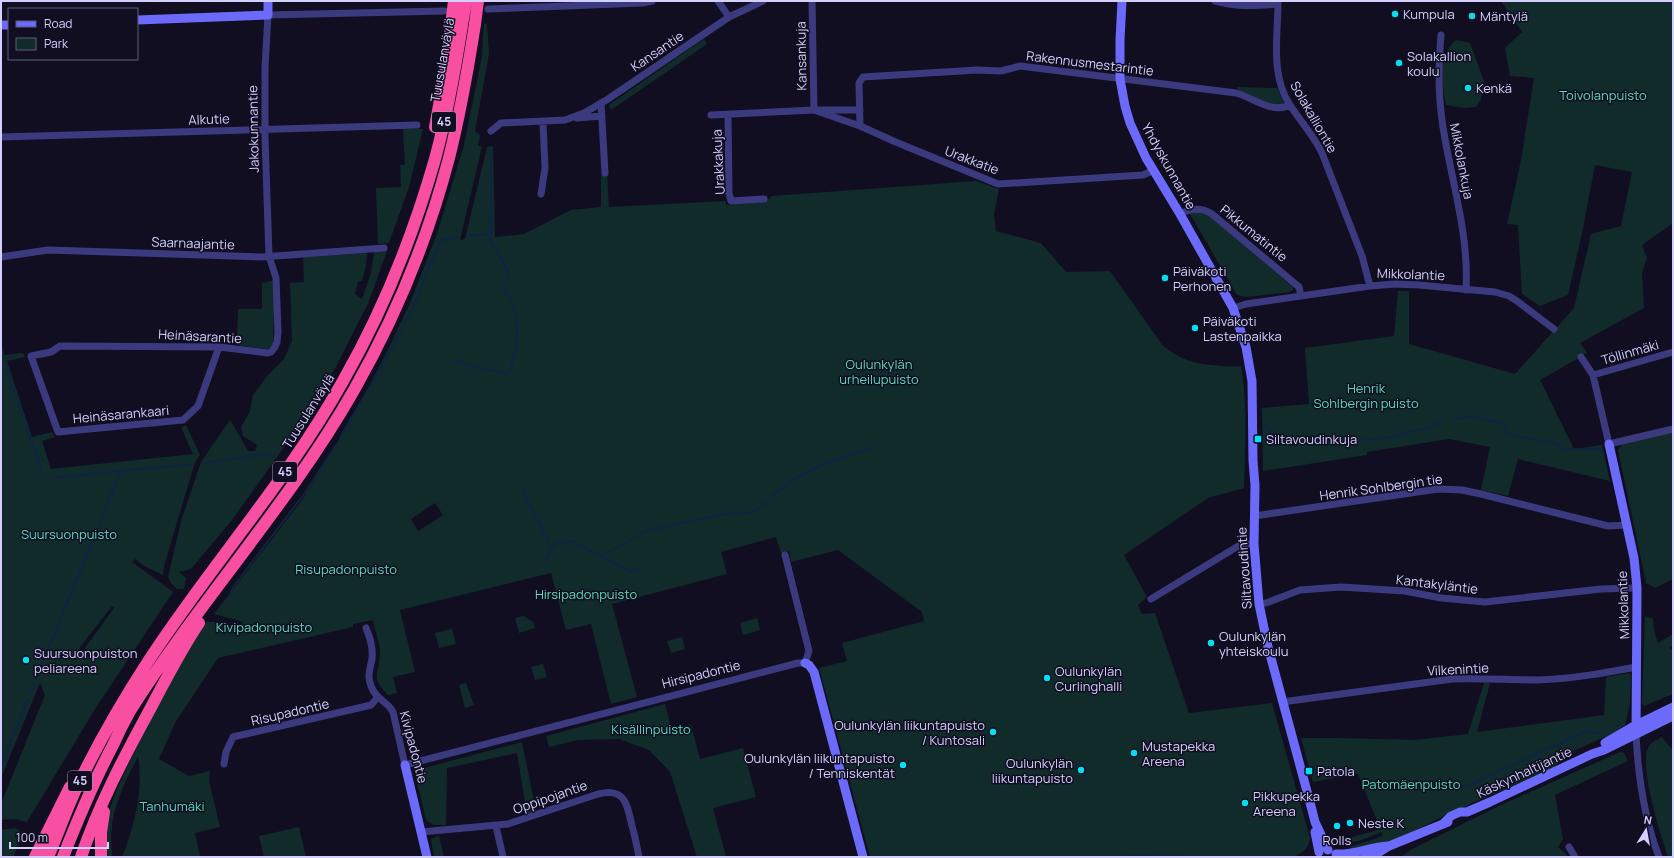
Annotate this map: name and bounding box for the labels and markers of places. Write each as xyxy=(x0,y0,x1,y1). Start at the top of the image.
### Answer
place label: Kumpula xyxy=(1403,5,1455,23)
place label: Mäntylä xyxy=(1480,7,1528,25)
marker: Kumpula xyxy=(1390,9,1400,19)
marker: Mäntylä xyxy=(1467,11,1477,21)
place label: Solakallion koulu xyxy=(1407,47,1471,80)
marker: Solakallion koulu xyxy=(1394,58,1404,68)
place label: Kenkä xyxy=(1476,79,1512,97)
marker: Kenkä xyxy=(1463,83,1473,93)
place label: Päiväkoti Perhonen xyxy=(1173,262,1231,295)
marker: Päiväkoti Perhonen xyxy=(1160,273,1170,283)
place label: Päiväkoti Lastenpaikka xyxy=(1203,312,1282,345)
marker: Päiväkoti Lastenpaikka xyxy=(1190,323,1200,333)
place label: Siltavoudinkuja xyxy=(1266,430,1357,448)
marker: Siltavoudinkuja xyxy=(1253,434,1263,444)
place label: Oulunkylän yhteiskoulu xyxy=(1219,627,1288,660)
marker: Oulunkylän yhteiskoulu xyxy=(1206,638,1216,648)
place label: Suursuonpuiston peliareena xyxy=(34,644,137,677)
marker: Suursuonpuiston peliareena xyxy=(21,655,31,665)
place label: Oulunkylän Curlinghalli xyxy=(1055,662,1122,695)
marker: Oulunkylän Curlinghalli xyxy=(1042,673,1052,683)
place label: Oulunkylän liikuntapuisto / Kuntosali xyxy=(834,716,985,749)
marker: Oulunkylän liikuntapuisto / Kuntosali xyxy=(988,727,998,737)
place label: Mustapekka Areena xyxy=(1142,737,1215,770)
marker: Mustapekka Areena xyxy=(1129,748,1139,758)
place label: Oulunkylän liikuntapuisto / Tenniskentät xyxy=(744,749,895,782)
place label: Oulunkylän liikuntapuisto xyxy=(992,754,1073,787)
marker: Oulunkylän liikuntapuisto / Tenniskentät xyxy=(898,760,908,770)
place label: Patola xyxy=(1317,762,1355,780)
marker: Oulunkylän liikuntapuisto xyxy=(1076,765,1086,775)
marker: Patola xyxy=(1304,766,1314,776)
place label: Pikkupekka Areena xyxy=(1253,787,1320,820)
marker: Pikkupekka Areena xyxy=(1240,798,1250,808)
place label: Neste K xyxy=(1358,814,1404,832)
marker: Neste K xyxy=(1345,818,1355,828)
marker: Rolls xyxy=(1332,821,1342,831)
place label: Rolls xyxy=(1323,831,1352,849)

